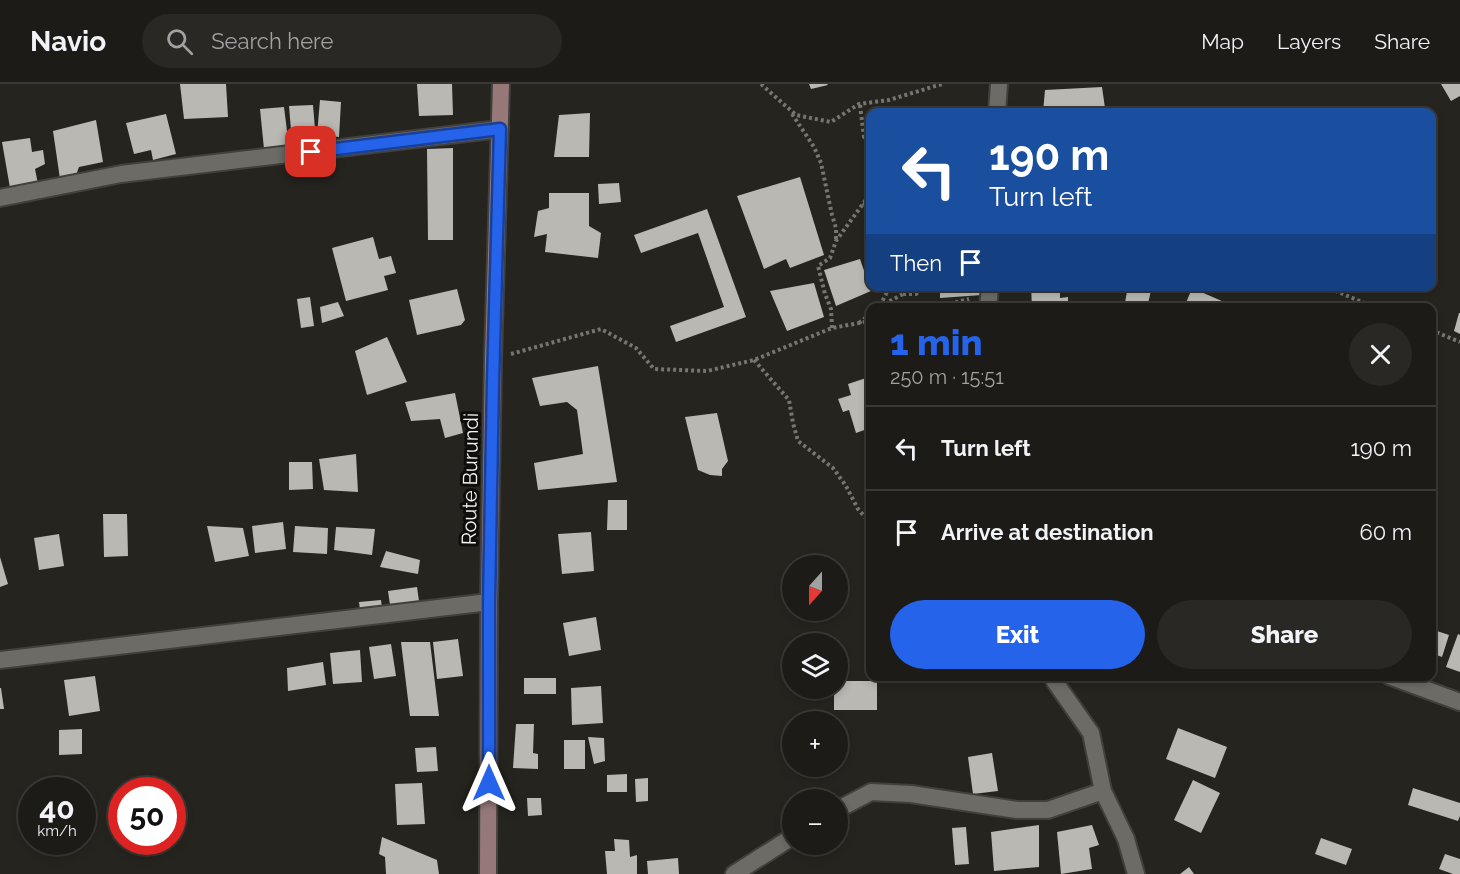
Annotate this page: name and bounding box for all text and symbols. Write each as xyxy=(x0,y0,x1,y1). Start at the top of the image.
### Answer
search box xyxy=(142,14,562,68)
text: Navio xyxy=(30,25,106,58)
icon: search xyxy=(163,25,196,58)
text: Search here xyxy=(211,28,333,54)
text: Map xyxy=(1201,29,1244,54)
text: Layers xyxy=(1277,29,1341,54)
text: Share xyxy=(1374,29,1430,54)
pin xyxy=(285,126,336,177)
text: 190 m xyxy=(989,131,1109,180)
icon: left xyxy=(890,132,968,210)
icon: arrive xyxy=(294,135,327,168)
text: Turn left xyxy=(989,181,1092,212)
icon: arrive xyxy=(954,246,987,279)
text: Then xyxy=(890,250,942,276)
text: 1 min xyxy=(890,321,982,363)
button: close xyxy=(1349,323,1412,386)
text: 250 m · 15:51 xyxy=(890,365,1004,389)
street label: Route Burundi xyxy=(457,413,483,545)
icon: left xyxy=(890,432,923,465)
text: Turn left xyxy=(941,435,1031,461)
text: 190 m xyxy=(1350,435,1412,461)
icon: arrive xyxy=(890,516,923,549)
text: Arrive at destination xyxy=(941,519,1154,545)
text: 60 m xyxy=(1359,519,1412,545)
north arrow xyxy=(782,555,848,621)
map controls xyxy=(782,555,848,855)
button: Exit xyxy=(890,600,1145,669)
button: Share xyxy=(1157,600,1412,669)
button: layers xyxy=(782,633,848,699)
button: + xyxy=(782,711,848,777)
position arrow xyxy=(457,751,521,815)
speed limit sign: 50 xyxy=(108,777,186,855)
button: − xyxy=(782,789,848,855)
text: 40 xyxy=(39,791,75,826)
text: km/h xyxy=(37,822,77,840)

